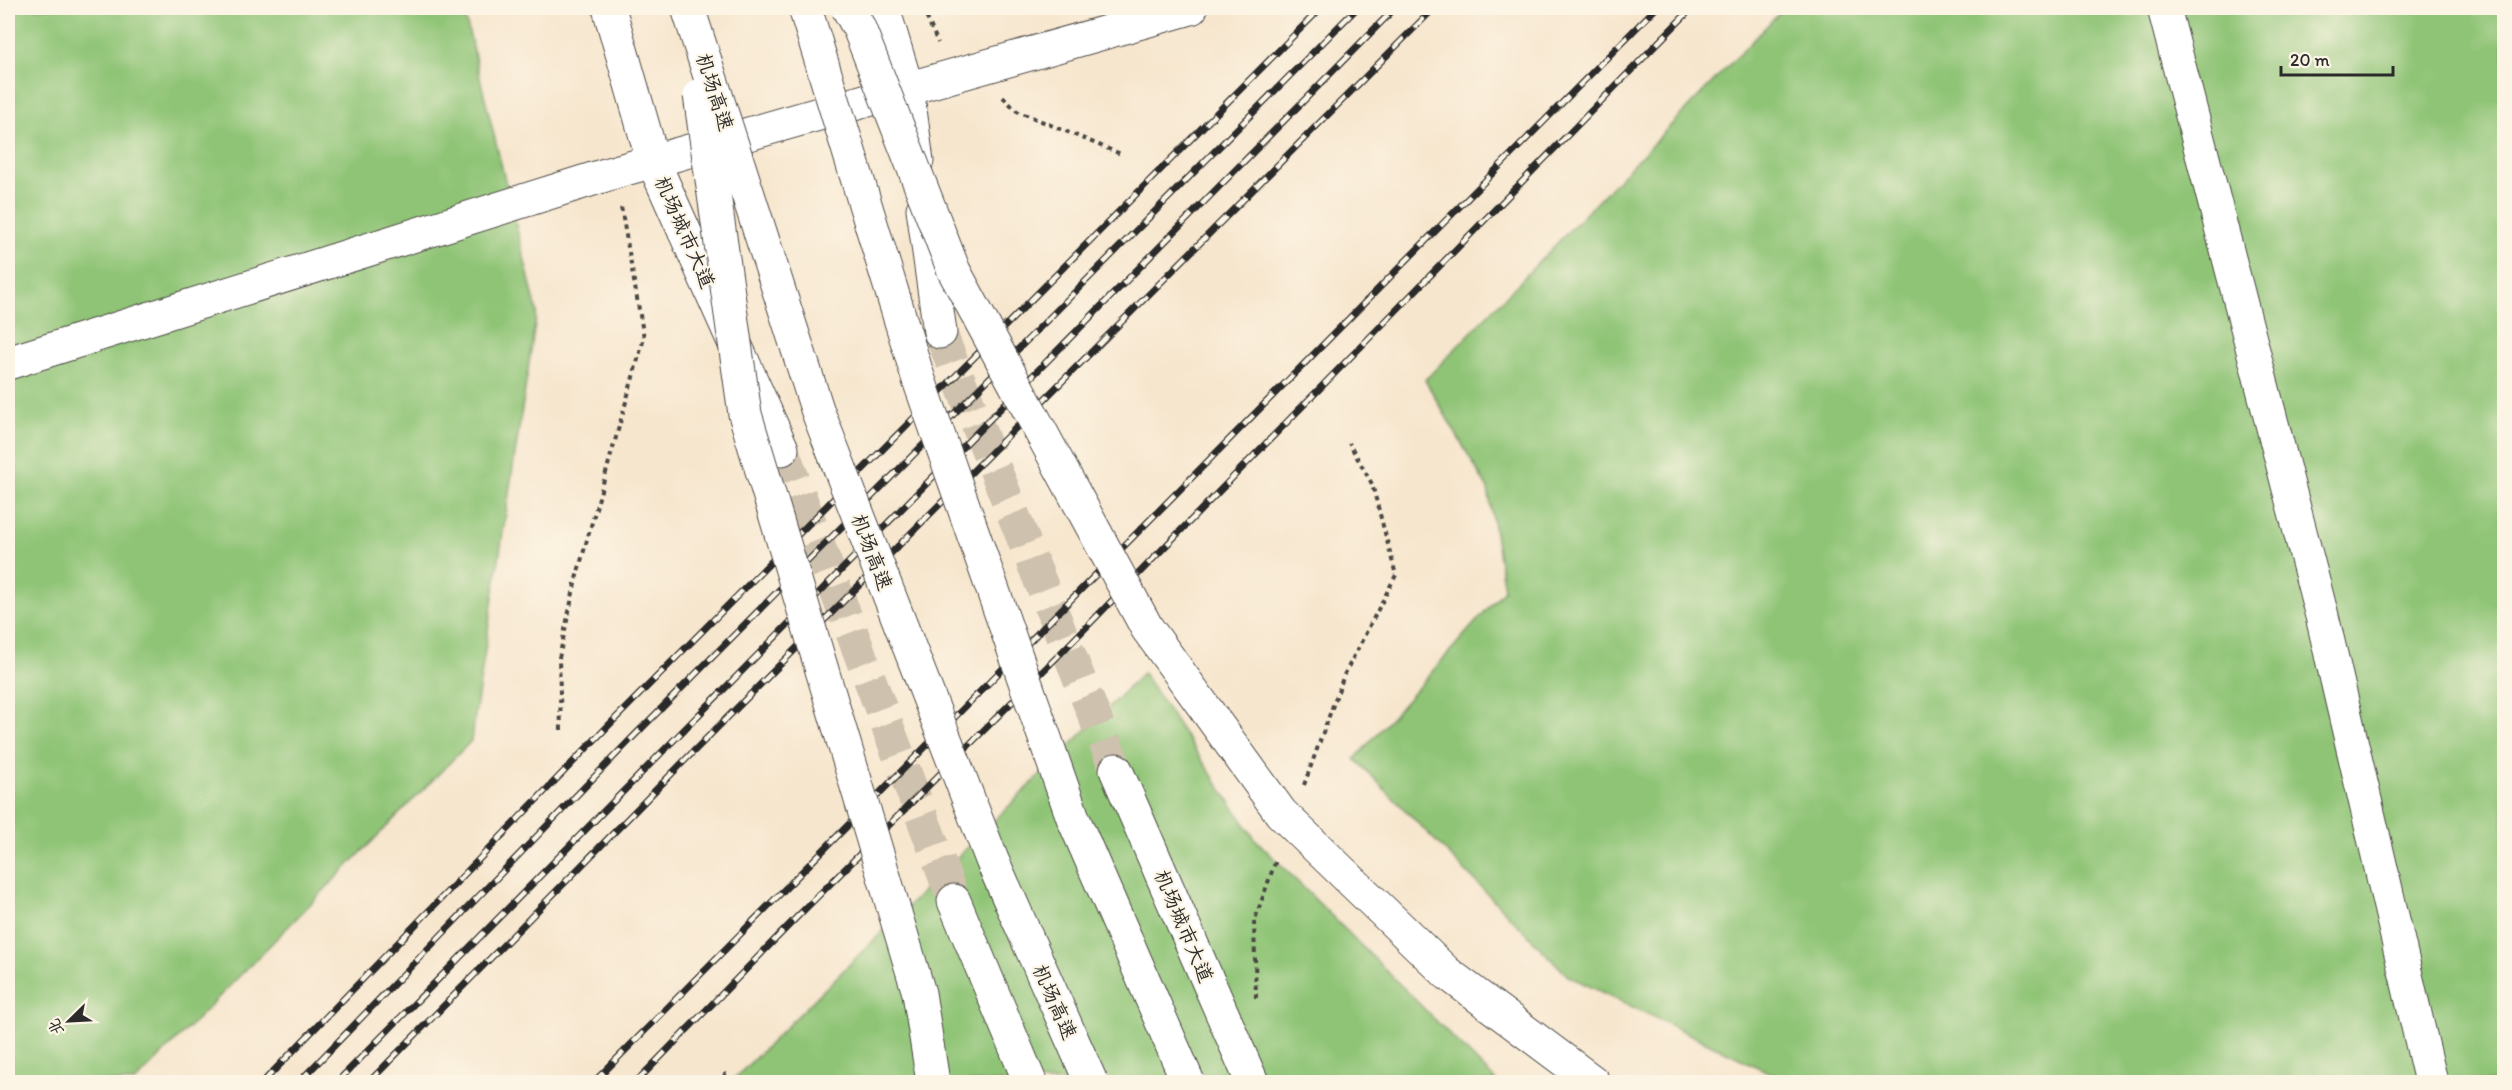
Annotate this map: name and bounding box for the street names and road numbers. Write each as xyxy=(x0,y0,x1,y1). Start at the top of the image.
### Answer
street label: 机场高速 xyxy=(691,50,739,134)
street label: 机场城市大道 xyxy=(650,172,720,292)
street label: 机场高速 xyxy=(846,510,898,594)
street label: 机场城市大道 xyxy=(1150,866,1218,986)
street label: 机场高速 xyxy=(1028,961,1082,1043)

